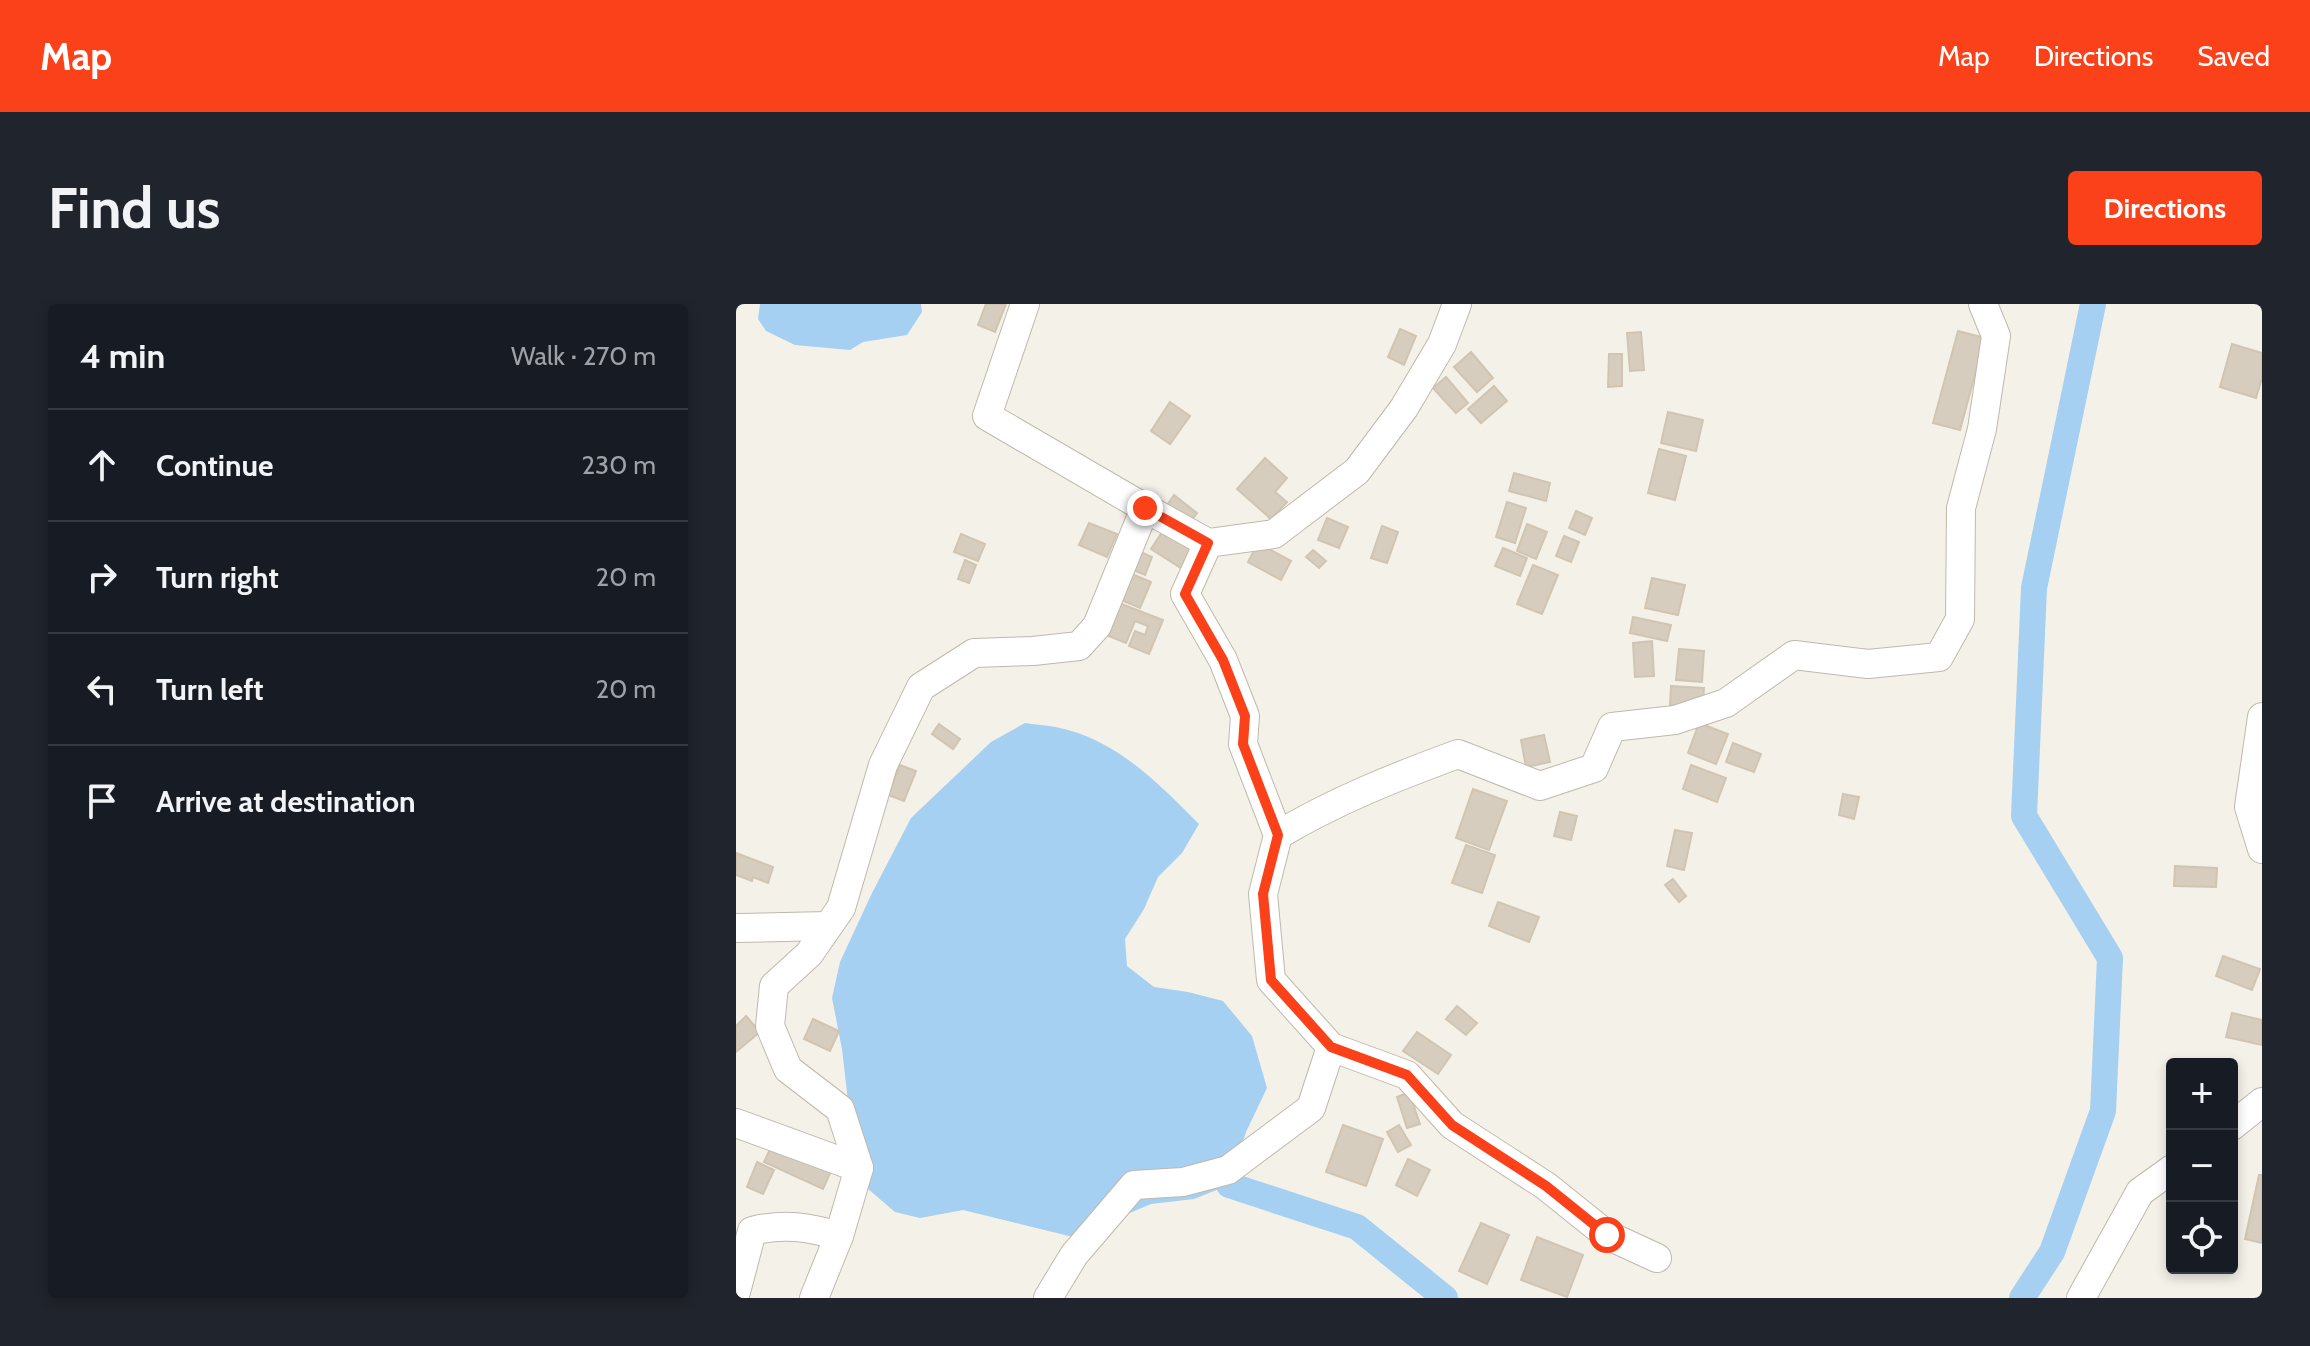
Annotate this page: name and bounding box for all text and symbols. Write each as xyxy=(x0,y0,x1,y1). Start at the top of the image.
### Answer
text: Map xyxy=(40,33,112,80)
text: Map xyxy=(1938,39,1990,73)
text: Directions xyxy=(2034,39,2153,73)
text: Saved xyxy=(2197,39,2270,73)
button: Directions xyxy=(2068,171,2262,245)
text: Find us xyxy=(48,174,221,242)
text: 4 min xyxy=(80,335,165,377)
text: Walk · 270 m xyxy=(511,340,656,372)
icon: ahead xyxy=(80,443,124,487)
text: Continue xyxy=(156,447,273,484)
text: 230 m xyxy=(582,449,656,481)
route end xyxy=(1127,490,1163,526)
icon: right xyxy=(80,555,124,599)
text: Turn right xyxy=(156,559,279,596)
text: 20 m xyxy=(596,561,656,593)
icon: left xyxy=(80,667,124,711)
text: Turn left xyxy=(156,671,264,708)
text: 20 m xyxy=(596,673,656,705)
icon: arrive xyxy=(80,779,124,823)
text: Arrive at destination xyxy=(156,783,416,820)
map controls xyxy=(2166,1058,2238,1274)
button: + xyxy=(2166,1058,2238,1130)
button: − xyxy=(2166,1130,2238,1202)
button: locate xyxy=(2166,1202,2238,1274)
route start xyxy=(1589,1217,1625,1253)

